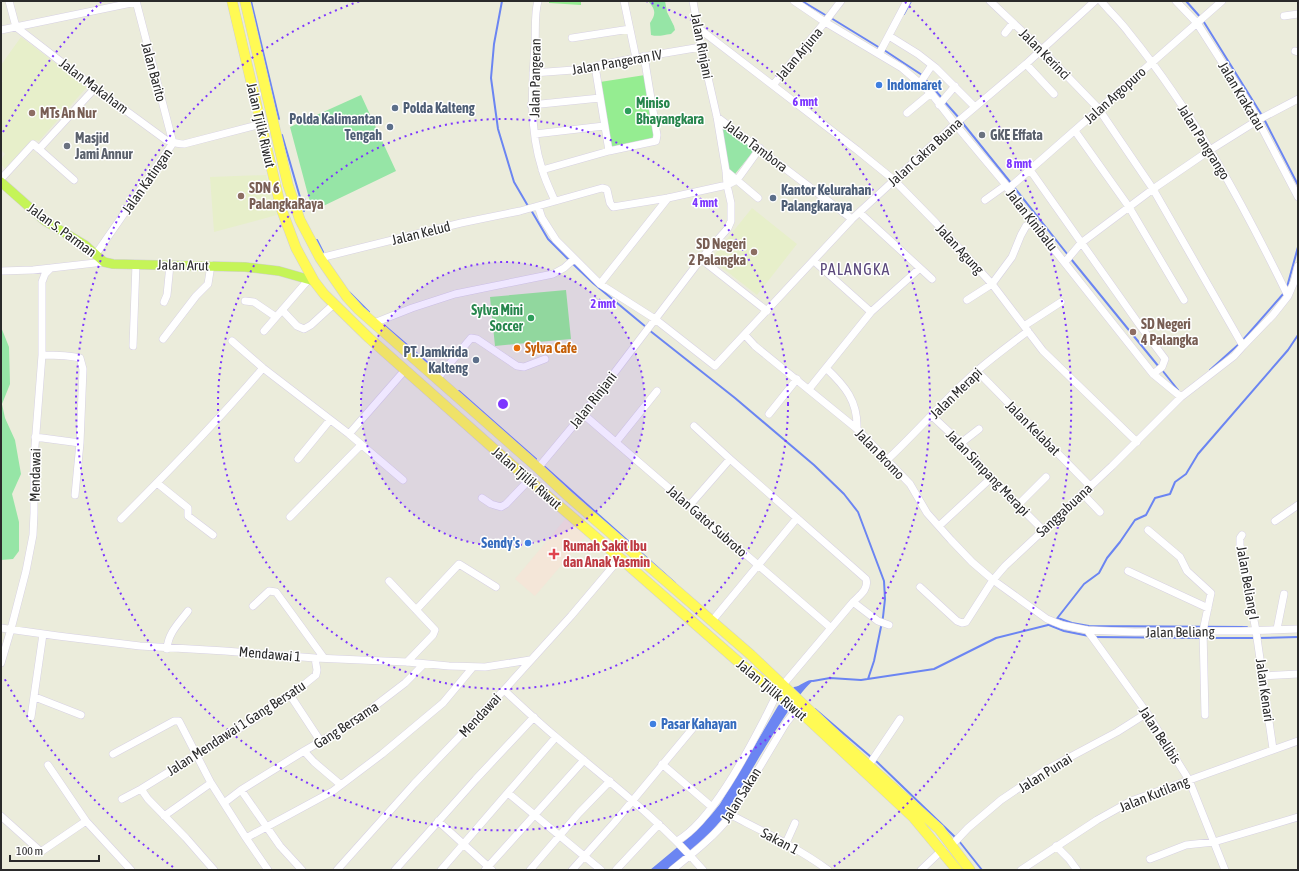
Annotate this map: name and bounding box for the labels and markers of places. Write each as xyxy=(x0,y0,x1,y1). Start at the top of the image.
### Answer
place label: Indomaret xyxy=(887,77,942,93)
marker: Indomaret xyxy=(874,80,884,90)
place label: Miniso Bhayangkara xyxy=(636,95,704,127)
place label: Polda Kalteng xyxy=(403,100,476,116)
marker: Polda Kalteng xyxy=(390,103,400,113)
place label: MTs An Nur xyxy=(40,105,97,121)
marker: Miniso Bhayangkara xyxy=(623,106,633,116)
marker: MTs An Nur xyxy=(27,108,37,118)
place label: Polda Kalimantan Tengah xyxy=(289,111,382,143)
marker: Polda Kalimantan Tengah xyxy=(385,122,395,132)
place label: GKE Effata xyxy=(990,127,1043,143)
place label: Masjid Jami Annur xyxy=(74,130,133,162)
marker: GKE Effata xyxy=(977,130,987,140)
marker: Masjid Jami Annur xyxy=(62,141,72,151)
place label: SDN 6 PalangkaRaya xyxy=(249,180,324,212)
place label: Kantor Kelurahan Palangkaraya xyxy=(781,182,871,214)
marker: SDN 6 PalangkaRaya xyxy=(236,191,246,201)
marker: Kantor Kelurahan Palangkaraya xyxy=(768,193,778,203)
place label: SD Negeri 2 Palangka xyxy=(689,236,746,268)
marker: SD Negeri 2 Palangka xyxy=(749,247,759,257)
place label: Sylva Mini Soccer xyxy=(471,302,524,334)
marker: Sylva Mini Soccer xyxy=(526,313,536,323)
place label: SD Negeri 4 Palangka xyxy=(1140,316,1199,348)
marker: SD Negeri 4 Palangka xyxy=(1128,327,1138,337)
place label: Sylva Cafe xyxy=(525,340,577,356)
marker: Sylva Cafe xyxy=(512,343,522,353)
place label: PT. Jamkrida Kalteng xyxy=(404,344,469,376)
marker: PT. Jamkrida Kalteng xyxy=(471,355,481,365)
centre of rings xyxy=(496,397,510,411)
place label: Sendy's xyxy=(481,535,520,551)
marker: Sendy's xyxy=(523,538,533,548)
place label: Rumah Sakit Ibu dan Anak Yasmin xyxy=(563,538,650,570)
marker: Rumah Sakit Ibu dan Anak Yasmin xyxy=(548,548,560,560)
place label: Pasar Kahayan xyxy=(661,716,737,732)
marker: Pasar Kahayan xyxy=(648,719,658,729)

